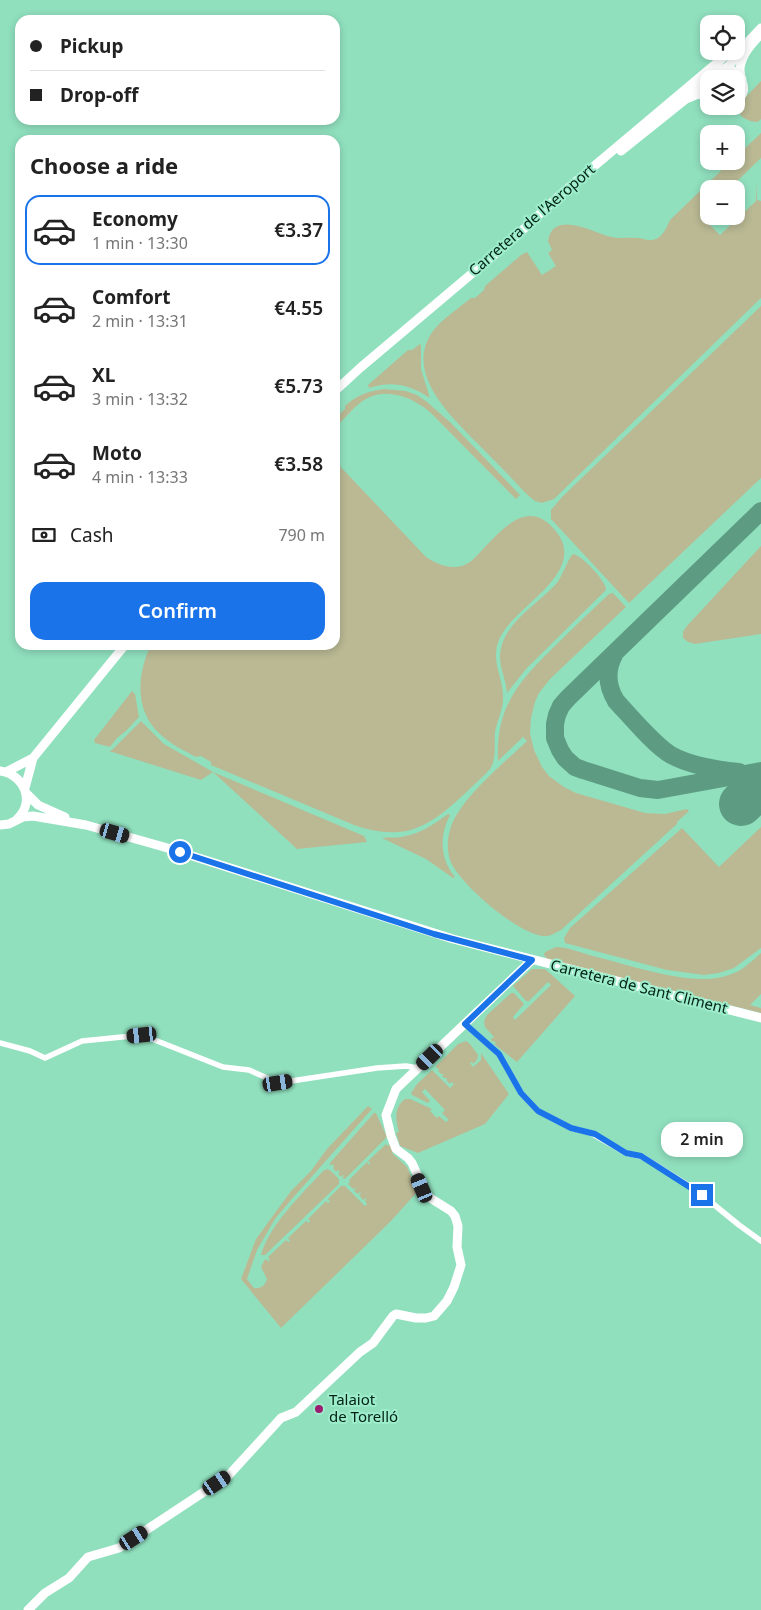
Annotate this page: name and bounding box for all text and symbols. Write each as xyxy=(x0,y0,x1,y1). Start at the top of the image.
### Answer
map controls xyxy=(700,15,745,225)
button: locate xyxy=(700,15,745,60)
text: Pickup xyxy=(60,33,123,59)
button: layers xyxy=(700,70,745,115)
text: Drop-off xyxy=(60,82,139,108)
button: + xyxy=(700,125,745,170)
text: Choose a ride xyxy=(30,150,178,180)
street label: Carretera de l'Aeroport xyxy=(464,158,599,280)
button: − xyxy=(700,180,745,225)
text: Economy xyxy=(92,206,178,232)
icon: car xyxy=(32,208,77,253)
text: €3.37 xyxy=(274,217,323,243)
text: 1 min · 13:30 xyxy=(92,232,188,254)
text: Comfort xyxy=(92,284,171,310)
icon: car xyxy=(32,286,77,331)
text: €4.55 xyxy=(274,295,323,321)
text: 2 min · 13:31 xyxy=(92,310,188,332)
text: XL xyxy=(92,362,115,388)
icon: car xyxy=(32,364,77,409)
text: €5.73 xyxy=(274,373,323,399)
text: 3 min · 13:32 xyxy=(92,388,188,410)
text: Moto xyxy=(92,440,142,466)
icon: car xyxy=(32,442,77,487)
text: €3.58 xyxy=(274,451,323,477)
text: 4 min · 13:33 xyxy=(92,466,188,488)
icon: cash xyxy=(30,521,58,549)
text: Cash xyxy=(70,522,114,548)
text: 790 m xyxy=(278,524,325,546)
button: Confirm xyxy=(30,582,325,640)
car xyxy=(98,822,131,844)
route start xyxy=(169,841,191,863)
street label: Carretera de Sant Climent xyxy=(549,954,730,1018)
car xyxy=(126,1026,157,1044)
car xyxy=(413,1041,446,1073)
car xyxy=(262,1073,293,1093)
callout: 2 min xyxy=(661,1122,743,1158)
text: 2 min xyxy=(680,1128,724,1150)
car xyxy=(409,1171,434,1205)
route end xyxy=(691,1184,713,1206)
place label: Talaiot de Torelló xyxy=(329,1389,398,1426)
marker: Talaiot de Torelló xyxy=(313,1403,325,1415)
car xyxy=(200,1468,233,1498)
car xyxy=(117,1524,150,1552)

